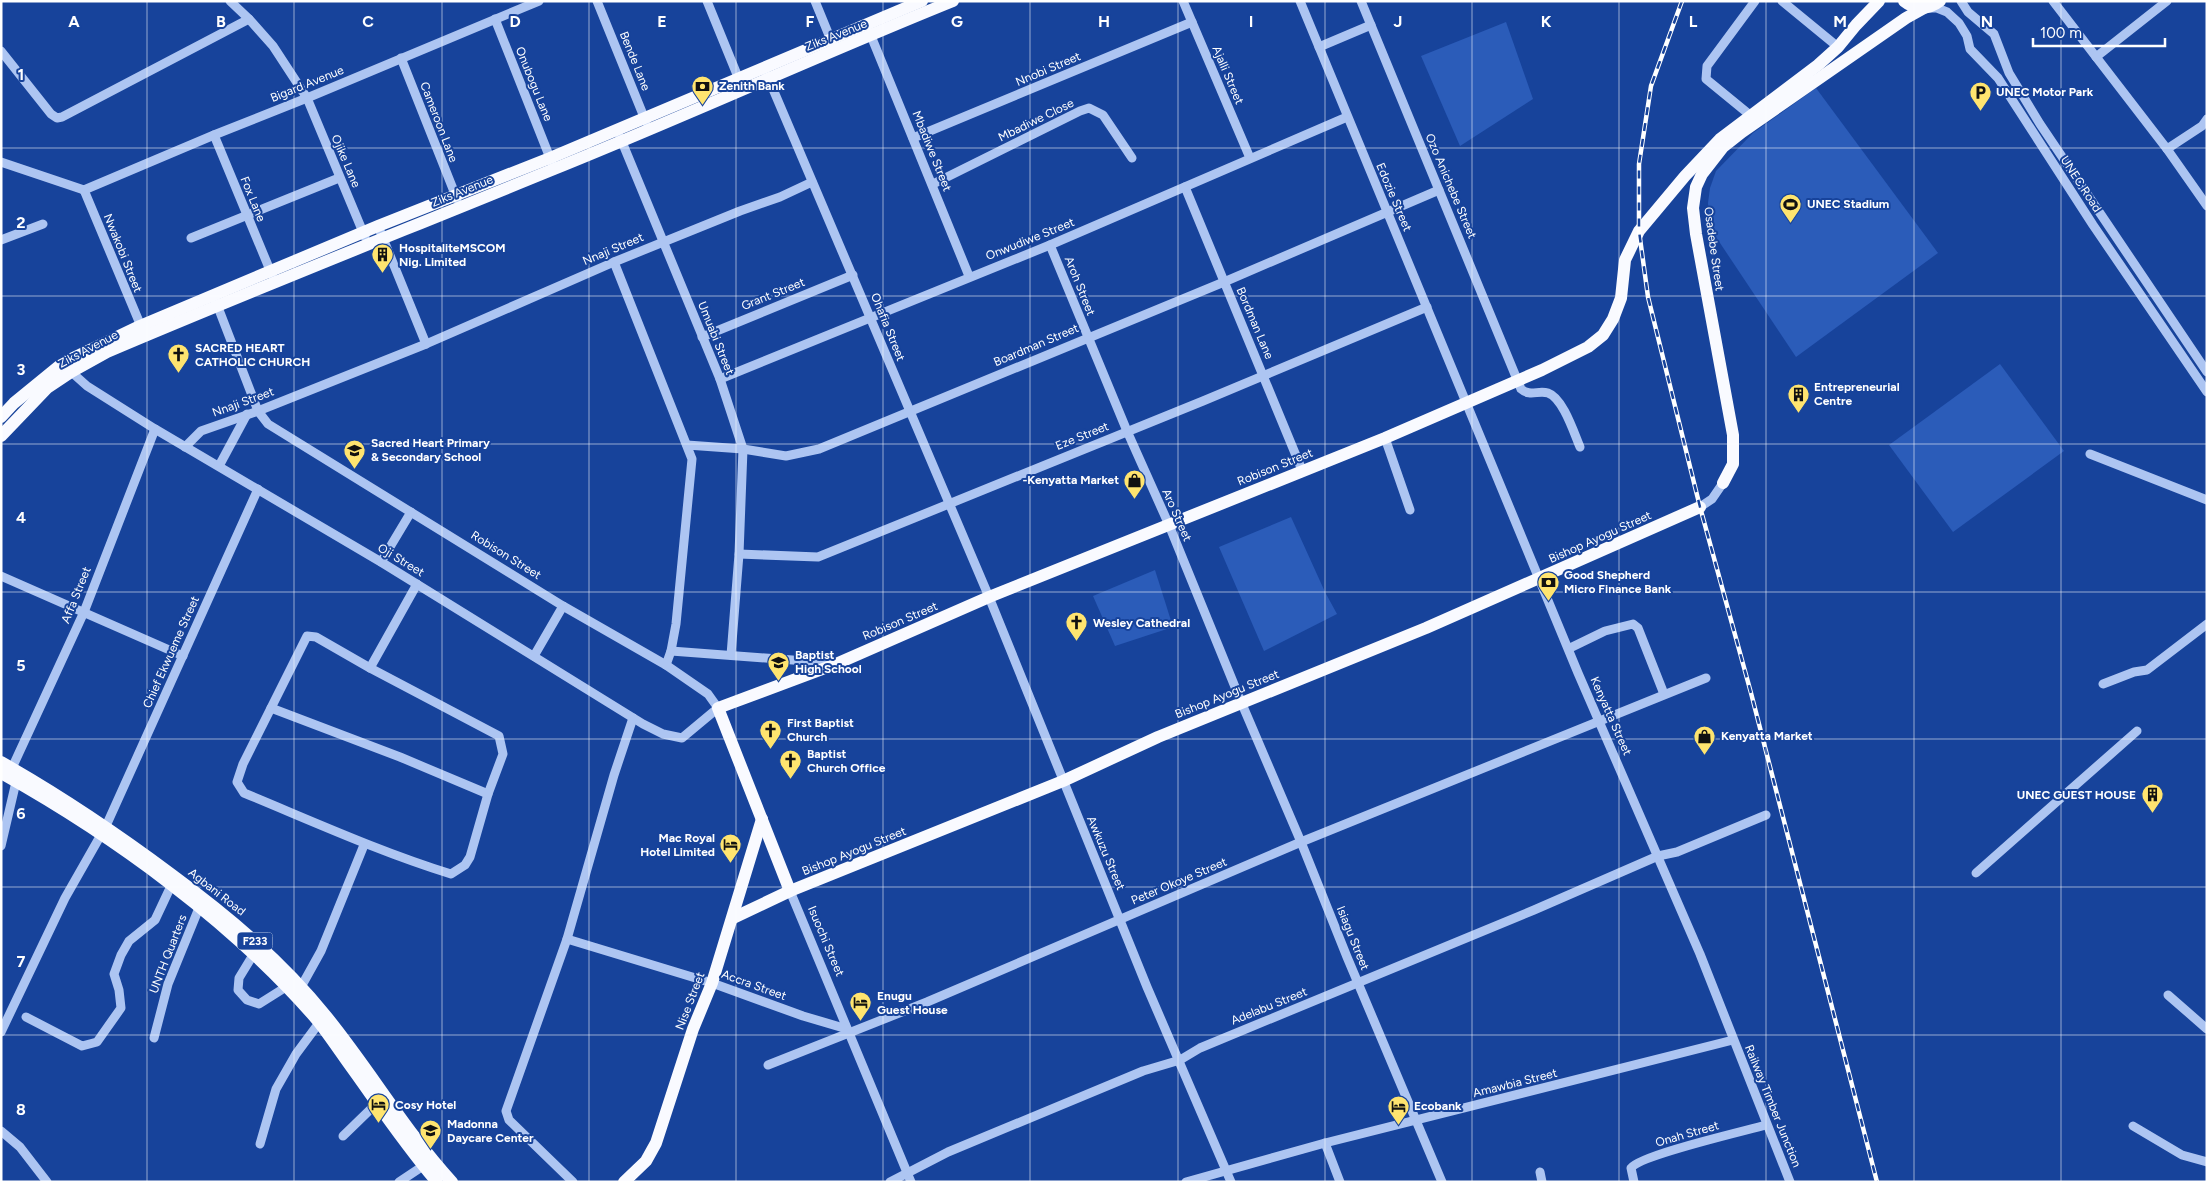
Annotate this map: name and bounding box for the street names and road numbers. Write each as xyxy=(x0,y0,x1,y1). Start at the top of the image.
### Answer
street label: Ziks Avenue xyxy=(803,16,869,54)
street label: Bende Lane xyxy=(617,29,653,93)
street label: Ajalli Street xyxy=(1209,44,1247,107)
street label: Onubogu Lane xyxy=(513,45,555,124)
street label: Nnobi Street xyxy=(1013,49,1083,89)
street label: Bigard Avenue xyxy=(268,63,346,105)
street label: Cameroon Lane xyxy=(417,80,461,165)
street label: Mbadiwe Close xyxy=(996,95,1076,144)
street label: Mbadiwe Street xyxy=(909,109,955,194)
street label: Ozo Anichebe Street xyxy=(1423,131,1480,241)
street label: Ojike Lane xyxy=(329,132,364,190)
street label: UNEC Road xyxy=(2058,153,2104,215)
street label: Edozie Street xyxy=(1373,161,1415,234)
street label: Ziks Avenue xyxy=(429,172,495,210)
street label: Fox Lane xyxy=(238,174,269,224)
street label: Osadebe Street xyxy=(1701,206,1727,292)
street label: Nwakobi Street xyxy=(101,212,145,295)
street label: Onwudiwe Street xyxy=(984,215,1077,263)
street label: Nnaji Street xyxy=(580,230,646,268)
street label: Aroh Street xyxy=(1062,254,1098,318)
street label: Grant Street xyxy=(739,275,807,313)
street label: Bordman Lane xyxy=(1234,285,1277,362)
street label: Ohafia Street xyxy=(868,291,908,363)
street label: Umuabi Street xyxy=(695,299,737,377)
street label: Boardman Street xyxy=(991,321,1081,369)
street label: Ziks Avenue xyxy=(56,327,121,371)
street label: Nnaji Street xyxy=(210,384,276,420)
street label: Eze Street xyxy=(1053,419,1111,453)
street label: Robison Street xyxy=(1235,445,1315,488)
street label: Aro Street xyxy=(1159,487,1195,544)
street label: Bishop Ayogu Street xyxy=(1547,508,1654,566)
street label: Robison Street xyxy=(468,528,544,582)
street label: Oji Street xyxy=(375,541,427,580)
street label: Affa Street xyxy=(58,564,94,625)
street label: Chief Ekwueme Street xyxy=(140,593,202,710)
street label: Robison Street xyxy=(860,599,940,643)
street label: Bishop Ayogu Street xyxy=(1173,667,1281,721)
street label: Kenyatta Street xyxy=(1587,675,1635,758)
street label: Awkuzu Street xyxy=(1084,814,1128,893)
street label: Bishop Ayogu Street xyxy=(800,824,908,878)
street label: Peter Okoye Street xyxy=(1129,854,1229,907)
street label: Agbani Road xyxy=(186,865,248,919)
street label: Isuochi Street xyxy=(805,904,847,979)
street label: Isiagu Street xyxy=(1334,904,1372,973)
street label: UNTH Quarters xyxy=(147,912,190,995)
road number: F233 xyxy=(238,932,272,949)
street label: Accra Street xyxy=(720,967,789,1003)
street label: Nise Street xyxy=(673,970,708,1032)
street label: Adelabu Street xyxy=(1229,984,1309,1028)
street label: Railway Timber Junction xyxy=(1742,1043,1804,1170)
street label: Amawbia Street xyxy=(1471,1066,1559,1100)
street label: Onah Street xyxy=(1654,1118,1721,1150)

